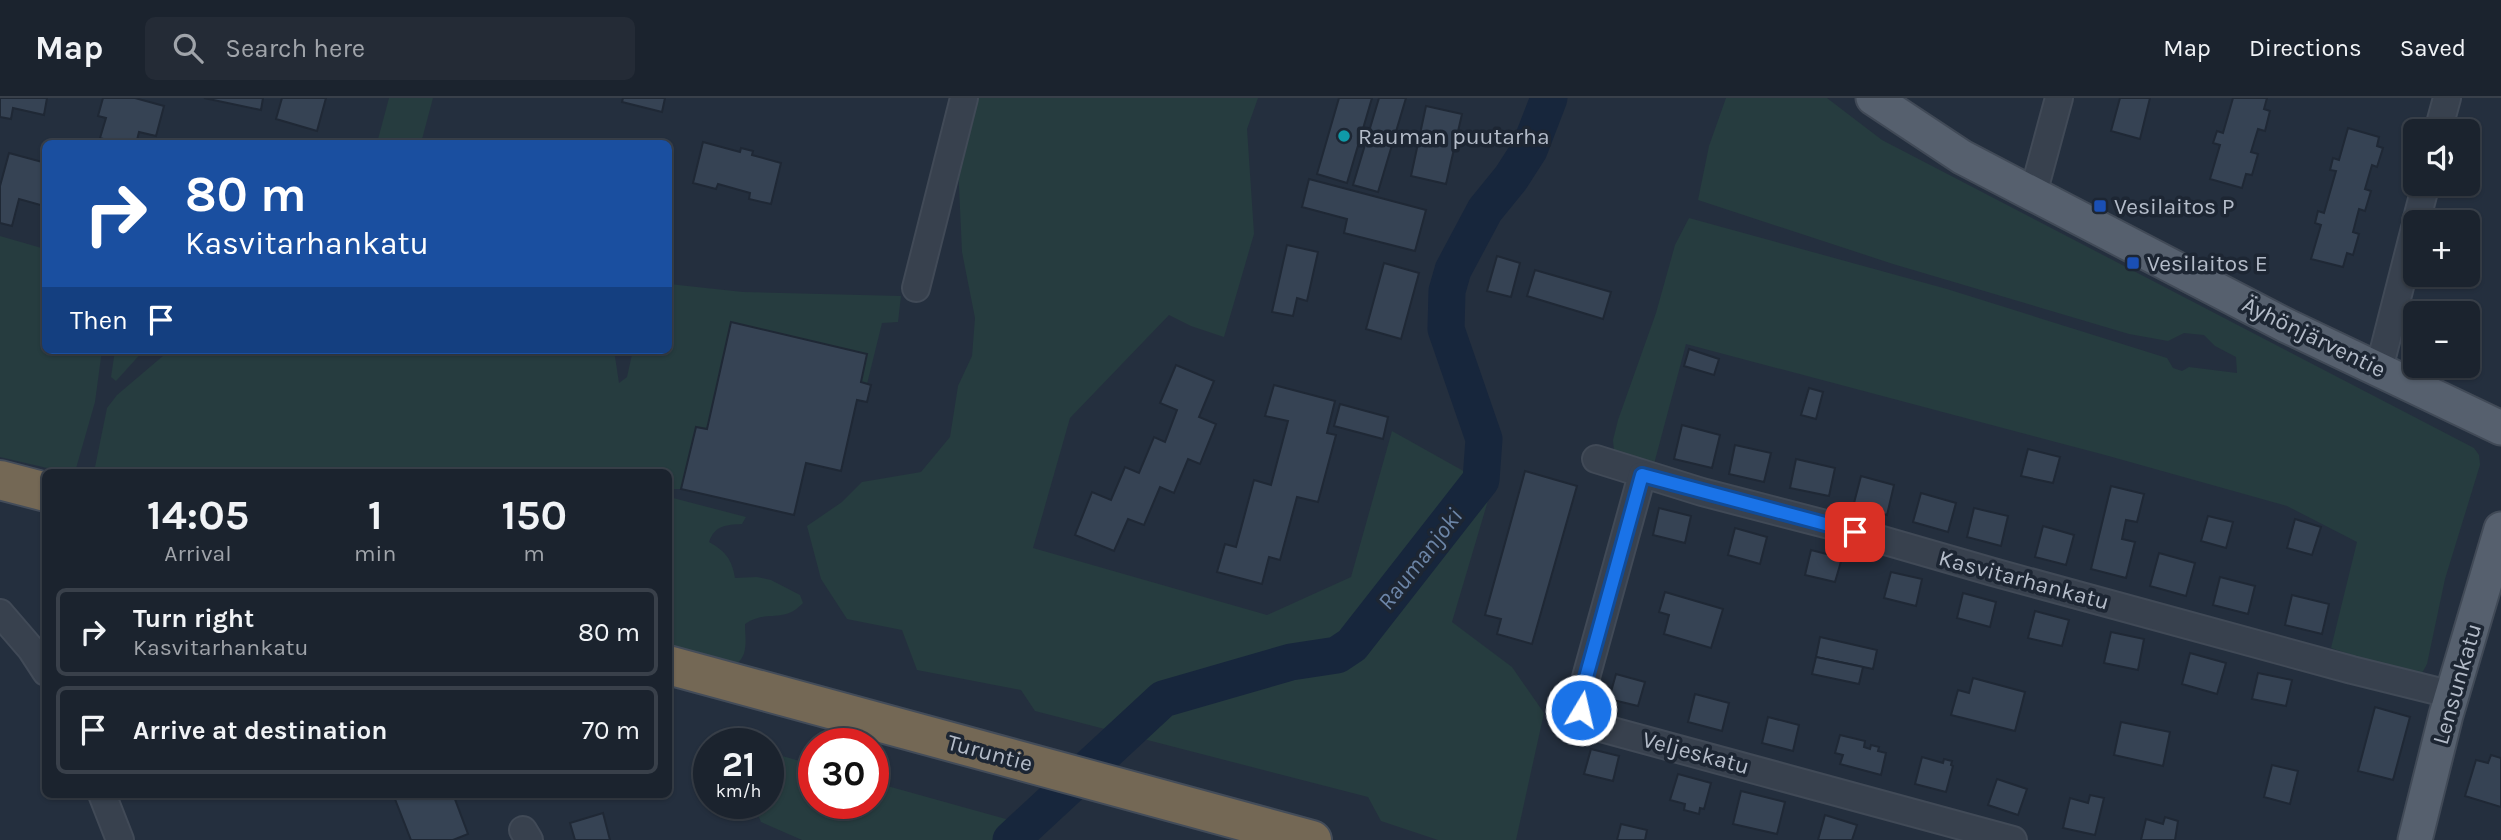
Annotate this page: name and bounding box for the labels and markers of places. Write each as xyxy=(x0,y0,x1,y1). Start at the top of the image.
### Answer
place label: Rauman puutarha xyxy=(1358,123,1550,150)
marker: Rauman puutarha xyxy=(1336,128,1352,144)
place label: Vesilaitos P xyxy=(2114,193,2234,220)
marker: Vesilaitos P xyxy=(2092,198,2108,214)
place label: Vesilaitos E xyxy=(2147,250,2268,277)
marker: Vesilaitos E xyxy=(2125,255,2141,271)
pin xyxy=(1825,502,1885,562)

